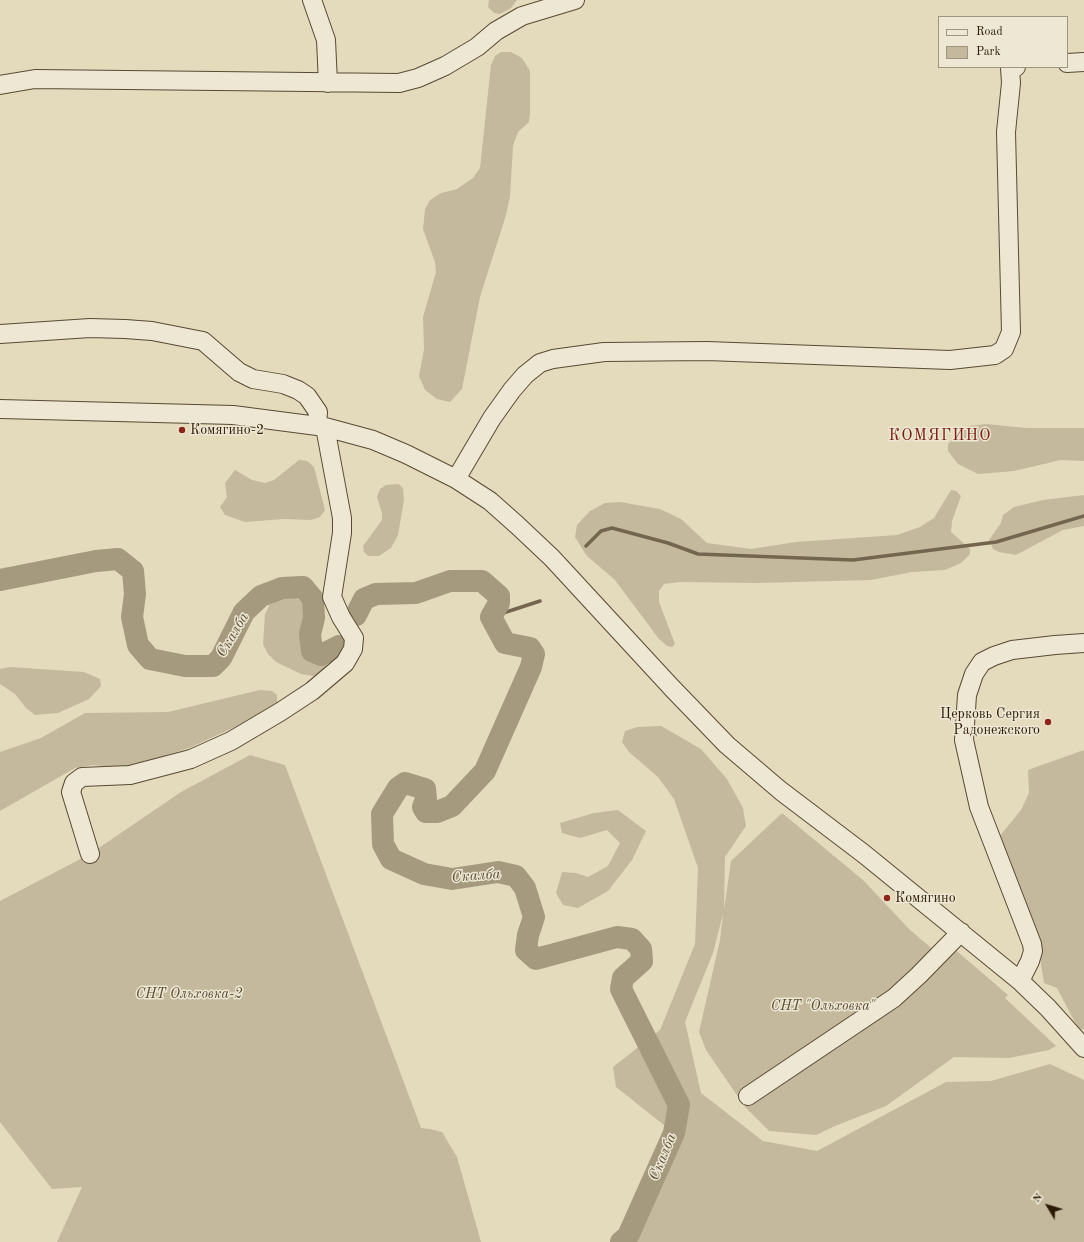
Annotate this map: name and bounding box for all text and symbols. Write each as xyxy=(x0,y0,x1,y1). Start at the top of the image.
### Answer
legend xyxy=(938,16,1068,68)
text: Road xyxy=(976,26,1003,38)
text: Park xyxy=(976,46,1001,58)
place label: Комягино-2 xyxy=(190,422,264,438)
marker: Комягино-2 xyxy=(177,425,187,435)
district label: КОМЯГИНО xyxy=(889,426,991,446)
water label: Скалба xyxy=(213,609,253,661)
place label: Церковь Сергия Радонежского xyxy=(940,706,1040,738)
marker: Церковь Сергия Радонежского xyxy=(1043,717,1053,727)
water label: Скалба xyxy=(451,865,501,887)
place label: Комягино xyxy=(895,890,956,906)
marker: Комягино xyxy=(882,893,892,903)
park label: СНТ Ольховка-2 xyxy=(136,986,242,1002)
park label: СНТ "Ольховка" xyxy=(771,998,875,1014)
water label: Скалба xyxy=(645,1131,681,1183)
north arrow xyxy=(1028,1186,1068,1226)
text: N xyxy=(1031,1192,1045,1205)

